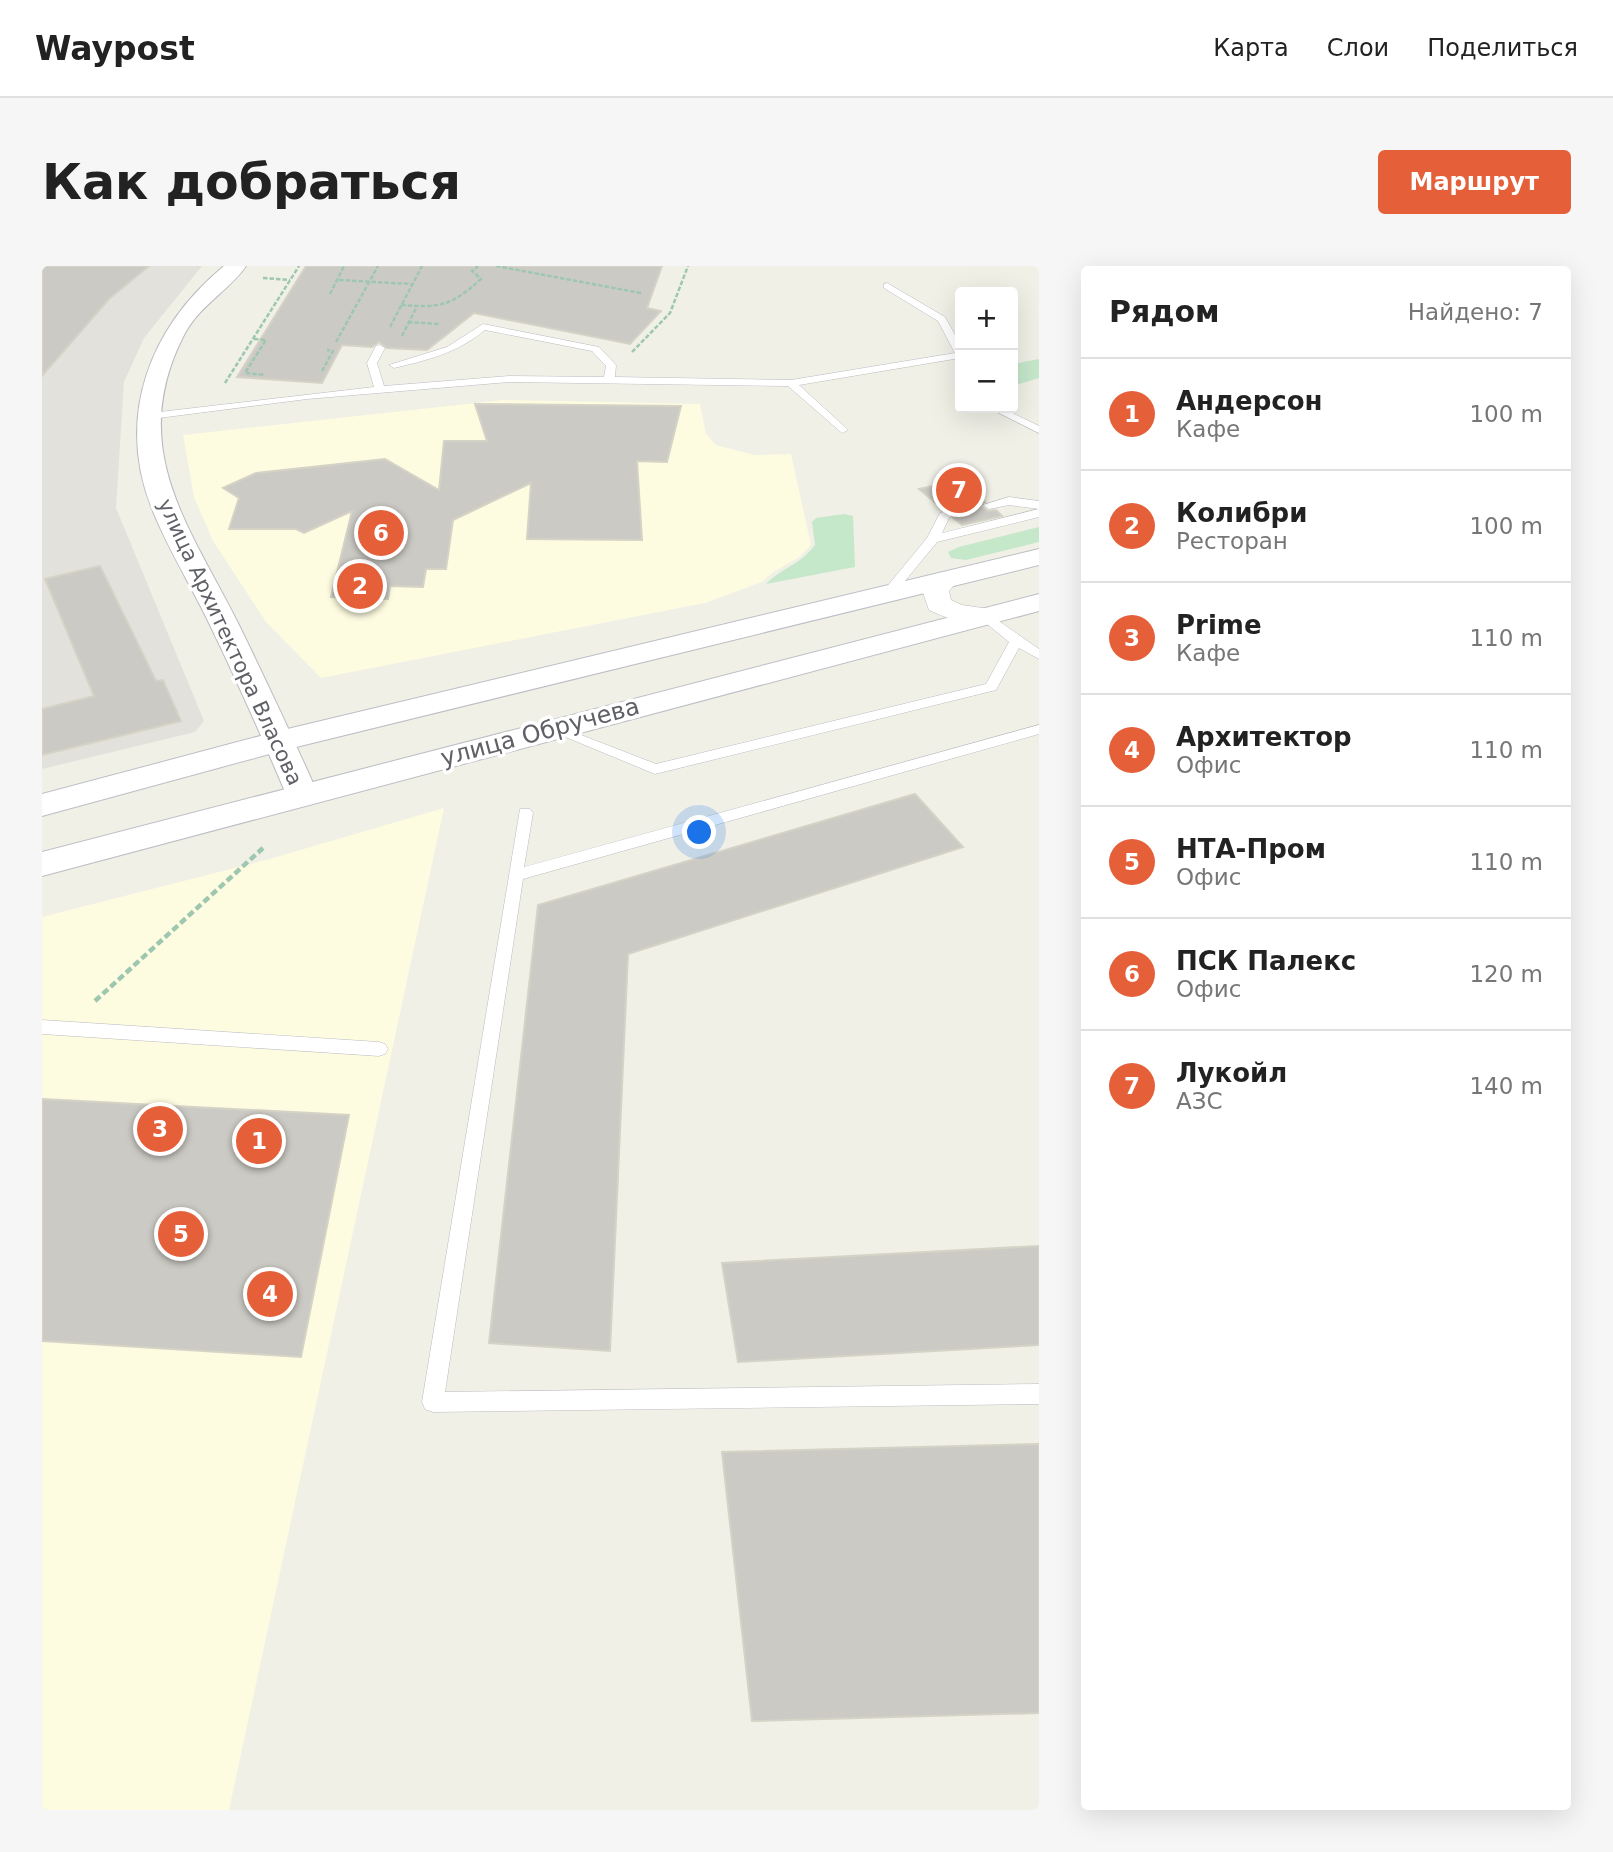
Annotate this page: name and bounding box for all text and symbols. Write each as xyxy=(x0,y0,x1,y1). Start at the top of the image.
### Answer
text: Waypost xyxy=(35,29,195,68)
text: Карта xyxy=(1213,34,1289,62)
text: Слои xyxy=(1327,34,1389,62)
text: Поделиться xyxy=(1427,34,1578,62)
button: Маршрут xyxy=(1378,150,1571,214)
text: Как добраться xyxy=(42,154,461,211)
map controls xyxy=(955,287,1018,413)
button: + xyxy=(955,287,1018,350)
text: Рядом xyxy=(1109,294,1220,329)
text: Найдено: 7 xyxy=(1408,299,1543,325)
button: − xyxy=(955,350,1018,413)
text: Андерсон xyxy=(1176,386,1323,416)
text: 1 xyxy=(1124,401,1140,427)
text: 100 m xyxy=(1469,401,1543,427)
text: Кафе xyxy=(1176,416,1240,442)
pin: 7 xyxy=(936,464,982,516)
street label: улица Архитектора Власова xyxy=(153,495,307,789)
text: Колибри xyxy=(1176,498,1307,528)
pin: 6 xyxy=(358,507,404,559)
text: 2 xyxy=(1124,513,1140,539)
text: 100 m xyxy=(1469,513,1543,539)
text: Ресторан xyxy=(1176,528,1288,554)
pin: 2 xyxy=(337,560,383,612)
text: Prime xyxy=(1176,610,1262,640)
text: 3 xyxy=(1124,625,1140,651)
text: 110 m xyxy=(1469,625,1543,651)
text: Кафе xyxy=(1176,640,1240,666)
street label: улица Обручева xyxy=(437,692,643,772)
text: Архитектор xyxy=(1176,722,1352,752)
text: 4 xyxy=(1124,737,1140,763)
text: 110 m xyxy=(1469,737,1543,763)
text: Офис xyxy=(1176,752,1241,778)
your location xyxy=(682,815,716,849)
text: НТА-Пром xyxy=(1176,834,1326,864)
text: 5 xyxy=(1124,849,1140,875)
text: 110 m xyxy=(1469,849,1543,875)
text: Офис xyxy=(1176,864,1241,890)
text: ПСК Палекс xyxy=(1176,946,1356,976)
text: 6 xyxy=(1124,961,1140,987)
text: 120 m xyxy=(1469,961,1543,987)
text: Офис xyxy=(1176,976,1241,1002)
text: Лукойл xyxy=(1176,1058,1287,1088)
text: 7 xyxy=(1124,1073,1140,1099)
text: 140 m xyxy=(1469,1073,1543,1099)
text: АЗС xyxy=(1176,1088,1223,1114)
pin: 3 xyxy=(137,1103,183,1155)
pin: 1 xyxy=(236,1115,282,1167)
pin: 5 xyxy=(158,1208,204,1260)
pin: 4 xyxy=(247,1268,293,1320)

